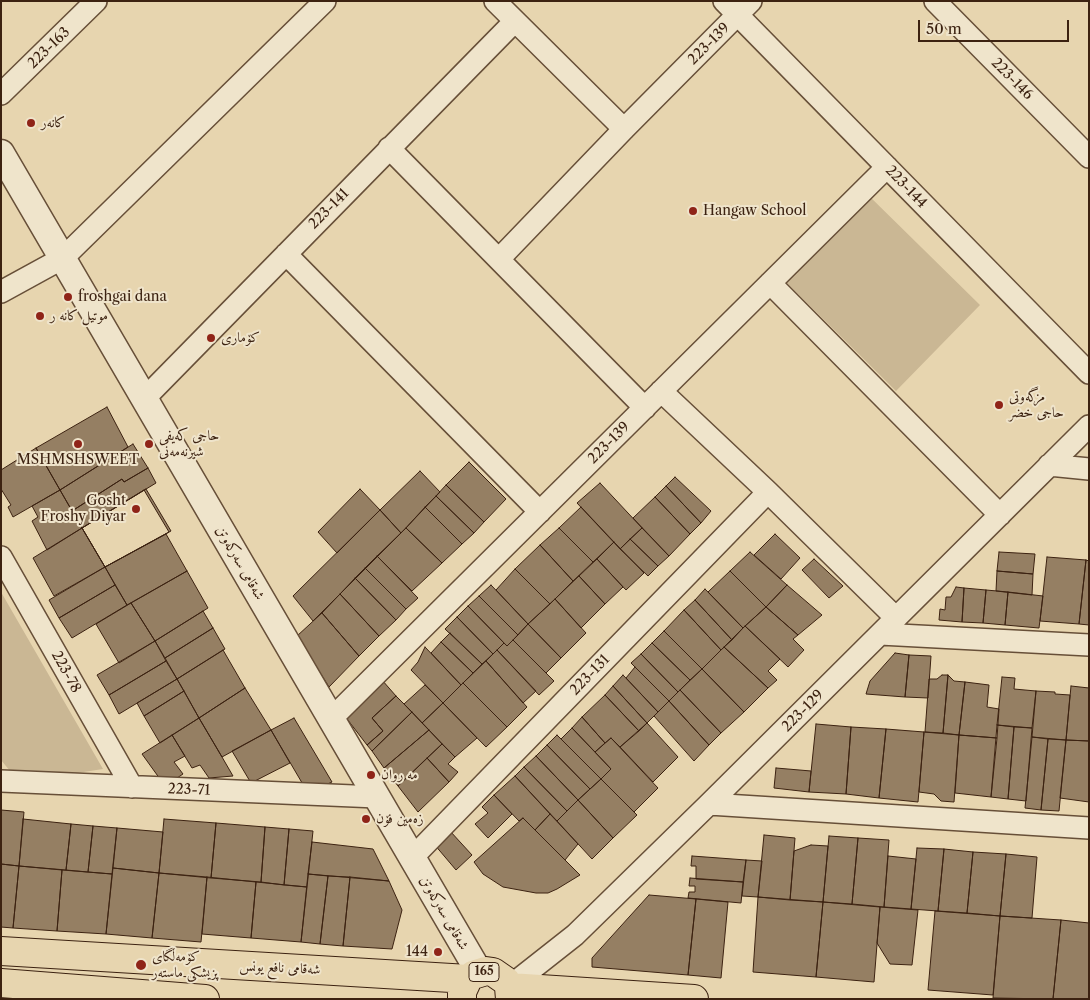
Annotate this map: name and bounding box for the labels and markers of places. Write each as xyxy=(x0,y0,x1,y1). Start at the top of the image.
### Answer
place label: کانەر xyxy=(41,115,65,131)
marker: کانەر xyxy=(25,117,37,129)
place label: Hangaw School xyxy=(703,203,807,219)
marker: Hangaw School xyxy=(687,205,699,217)
place label: froshgai dana xyxy=(78,289,167,305)
marker: froshgai dana xyxy=(62,291,74,303)
place label: موتيل كانه ر xyxy=(50,308,108,324)
marker: موتيل كانه ر xyxy=(34,310,46,322)
place label: كۆماری xyxy=(221,330,260,346)
marker: كۆماری xyxy=(205,332,217,344)
place label: مزگه‌وتی حاجی خضر xyxy=(1009,389,1064,422)
marker: مزگه‌وتی حاجی خضر xyxy=(993,399,1005,411)
place label: حاجی کەیفی شیرنەمەنی xyxy=(159,428,219,461)
marker: MSHMSHSWEET xyxy=(72,438,84,450)
marker: حاجی کەیفی شیرنەمەنی xyxy=(143,438,155,450)
place label: MSHMSHSWEET xyxy=(17,452,139,468)
place label: Gosht Froshy Diyar xyxy=(40,493,126,526)
marker: Gosht Froshy Diyar xyxy=(130,503,142,515)
place label: مه روان xyxy=(381,767,418,783)
marker: مه روان xyxy=(365,769,377,781)
place label: زەمین فۆن xyxy=(376,811,424,827)
marker: زەمین فۆن xyxy=(360,813,372,825)
place label: 144 xyxy=(406,944,428,960)
marker: 144 xyxy=(432,946,444,958)
place label: کۆمەڵگای پزیشکی ماستەر xyxy=(152,949,218,982)
marker: کۆمەڵگای پزیشکی ماستەر xyxy=(134,958,148,972)

